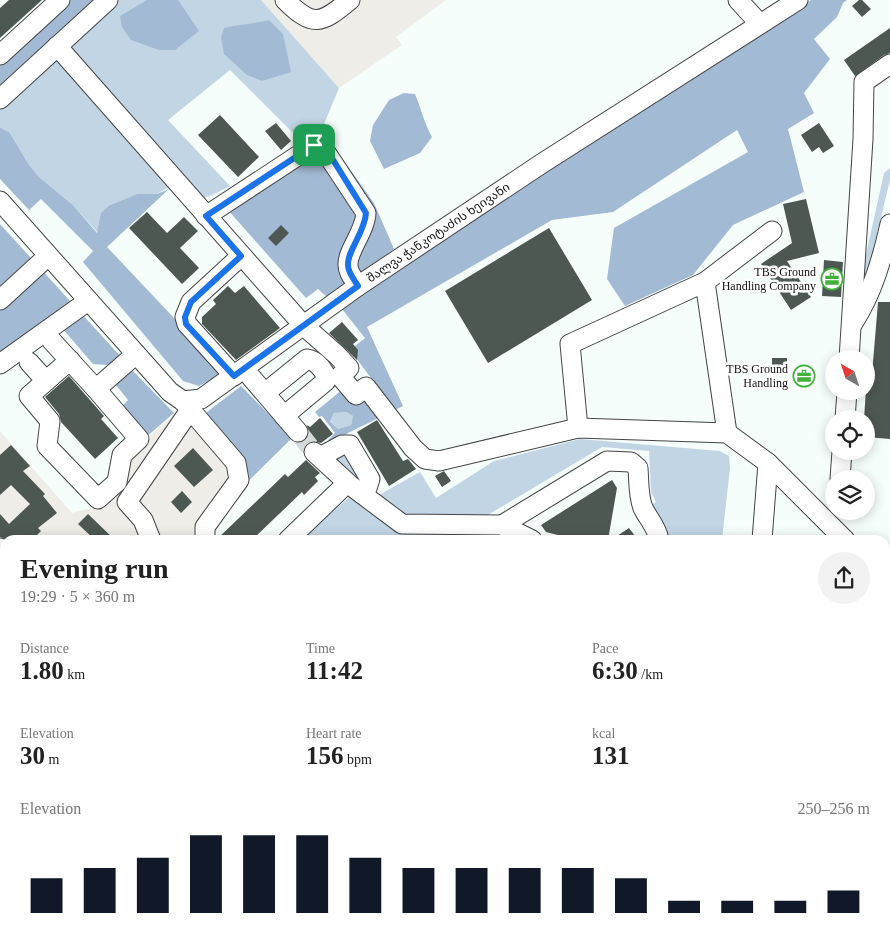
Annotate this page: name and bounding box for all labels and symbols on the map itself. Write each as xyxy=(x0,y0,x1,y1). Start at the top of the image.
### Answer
pin xyxy=(293,124,335,166)
street label: შალვა ჭანკოტაძის ხეივანი xyxy=(364,180,513,285)
place label: TBS Ground Handling Company xyxy=(722,265,816,293)
office icon: TBS Ground Handling Company xyxy=(820,267,844,291)
north arrow xyxy=(825,350,875,400)
place label: TBS Ground Handling xyxy=(726,362,788,390)
office icon: TBS Ground Handling xyxy=(792,364,816,388)

